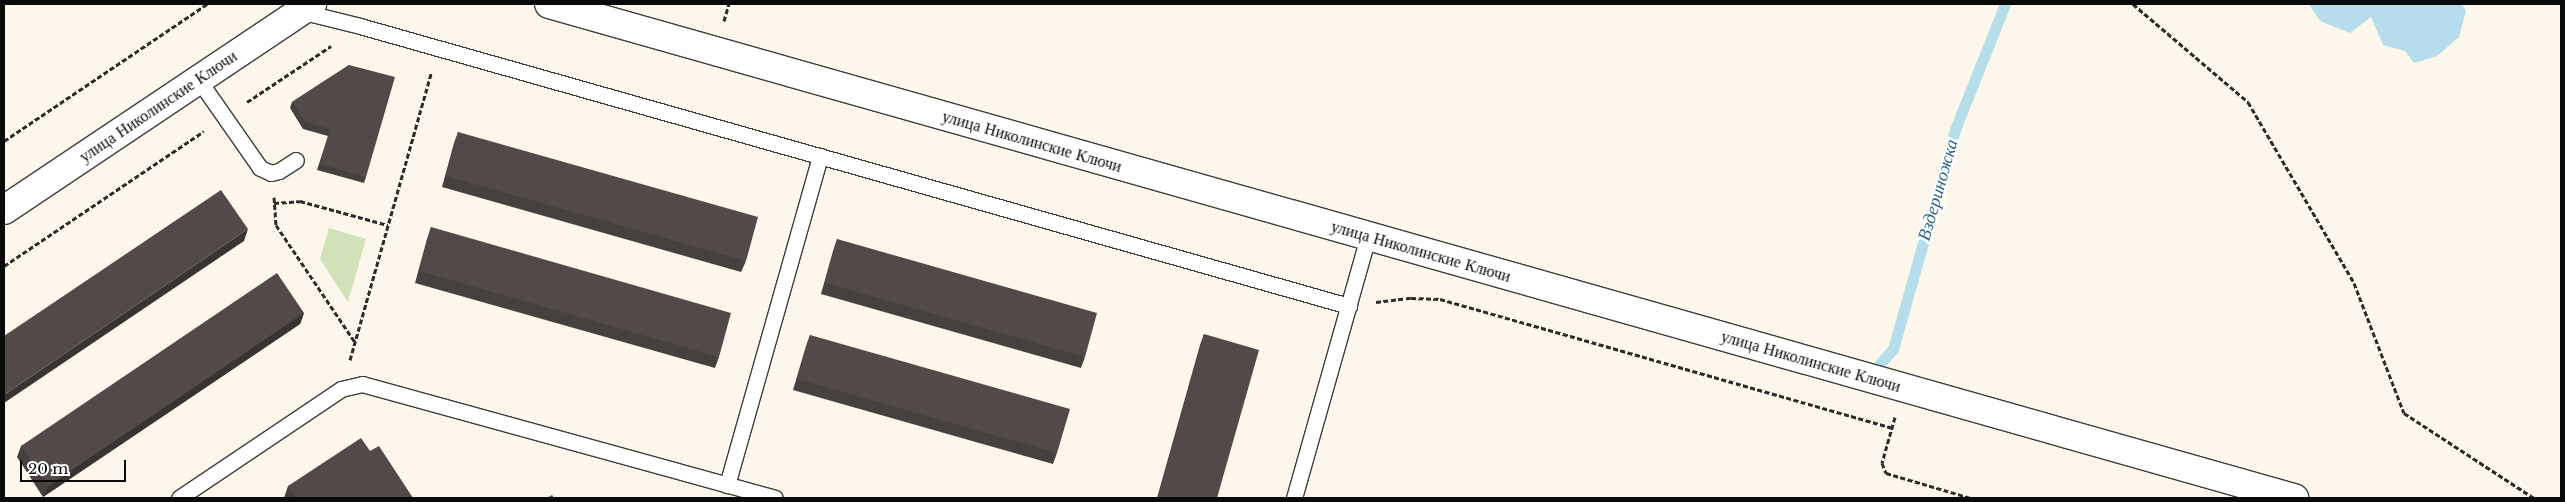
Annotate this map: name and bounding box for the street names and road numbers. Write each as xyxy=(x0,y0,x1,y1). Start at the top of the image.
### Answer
street label: улица Николинские Ключи xyxy=(76,46,240,166)
street label: улица Николинские Ключи xyxy=(940,106,1124,176)
street label: улица Николинские Ключи xyxy=(1329,216,1513,286)
street label: улица Николинские Ключи xyxy=(1719,326,1903,396)

